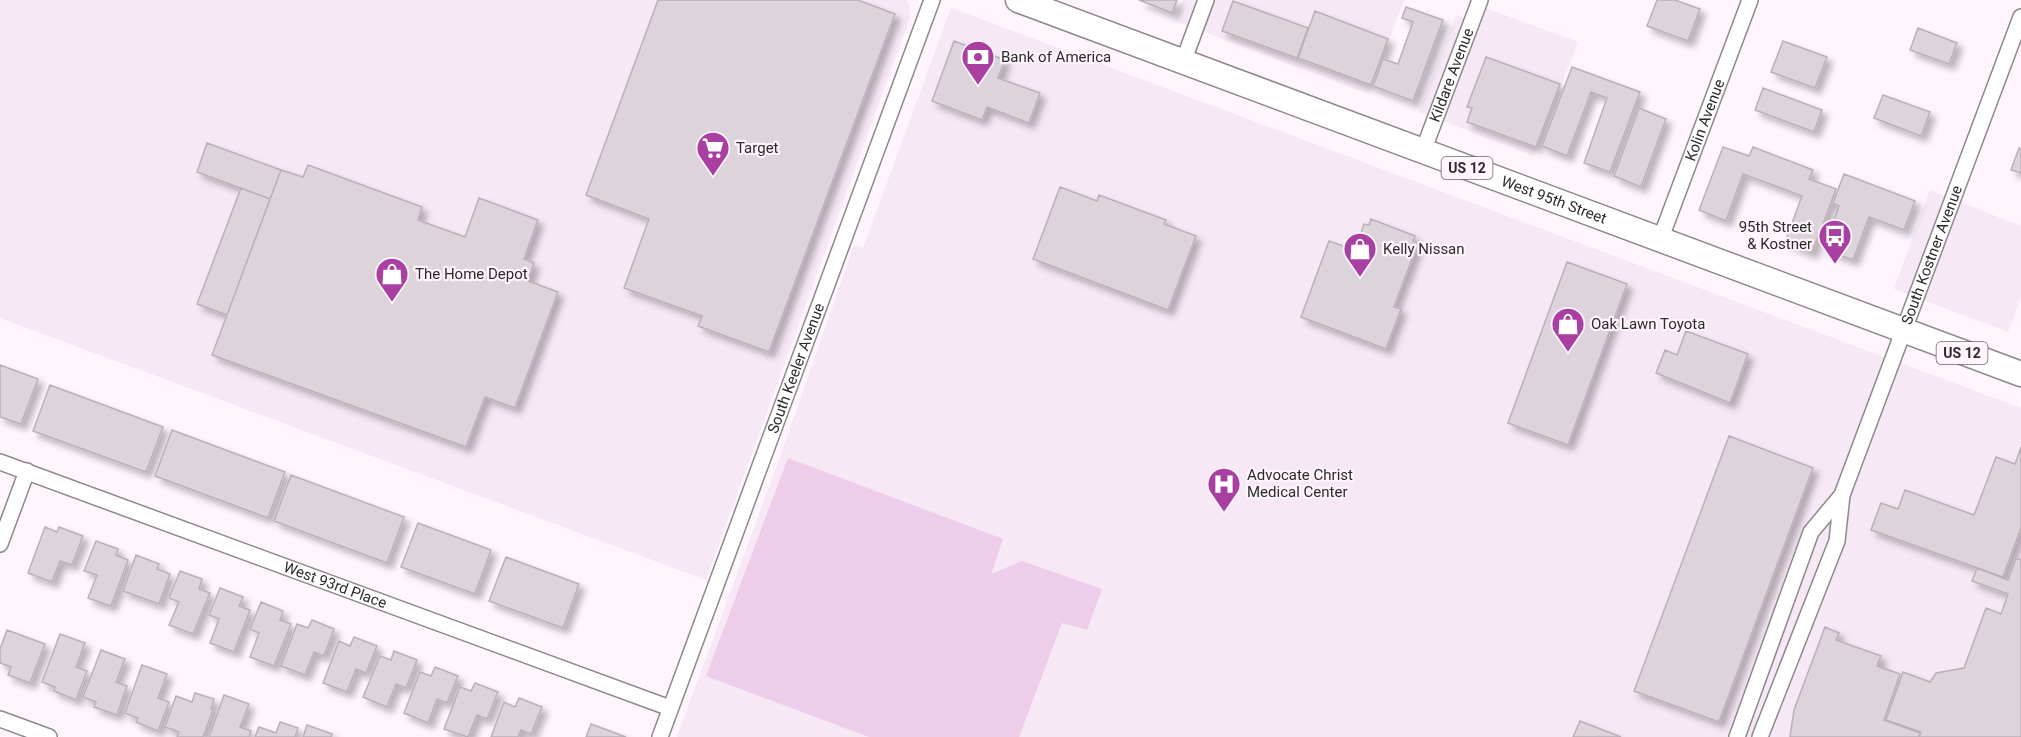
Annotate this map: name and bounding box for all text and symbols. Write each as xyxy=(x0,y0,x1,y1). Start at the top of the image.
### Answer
street label: Kildare Avenue xyxy=(1426,26,1478,125)
bank icon: Bank of America xyxy=(960,39,996,86)
place label: Bank of America xyxy=(1001,48,1111,66)
street label: Kolin Avenue xyxy=(1681,77,1729,164)
supermarket icon: Target xyxy=(695,130,731,177)
place label: Target xyxy=(736,139,779,157)
road number: US 12 xyxy=(1442,157,1492,179)
street label: West 95th Street xyxy=(1499,172,1609,228)
street label: South Kostner Avenue xyxy=(1898,183,1966,327)
place label: 95th Street & Kostner xyxy=(1739,218,1812,253)
bus stop icon: 95th Street & Kostner xyxy=(1817,218,1853,265)
shop icon: Kelly Nissan xyxy=(1342,231,1378,278)
place label: Kelly Nissan xyxy=(1383,240,1465,258)
shop icon: The Home Depot xyxy=(374,256,410,303)
place label: The Home Depot xyxy=(415,265,528,283)
street label: South Keeler Avenue xyxy=(764,301,828,436)
shop icon: Oak Lawn Toyota xyxy=(1550,306,1586,353)
place label: Oak Lawn Toyota xyxy=(1591,315,1705,333)
road number: US 12 xyxy=(1936,342,1988,364)
hospital icon: Advocate Christ Medical Center xyxy=(1206,466,1242,513)
place label: Advocate Christ Medical Center xyxy=(1247,466,1353,501)
street label: West 93rd Place xyxy=(281,558,389,612)

